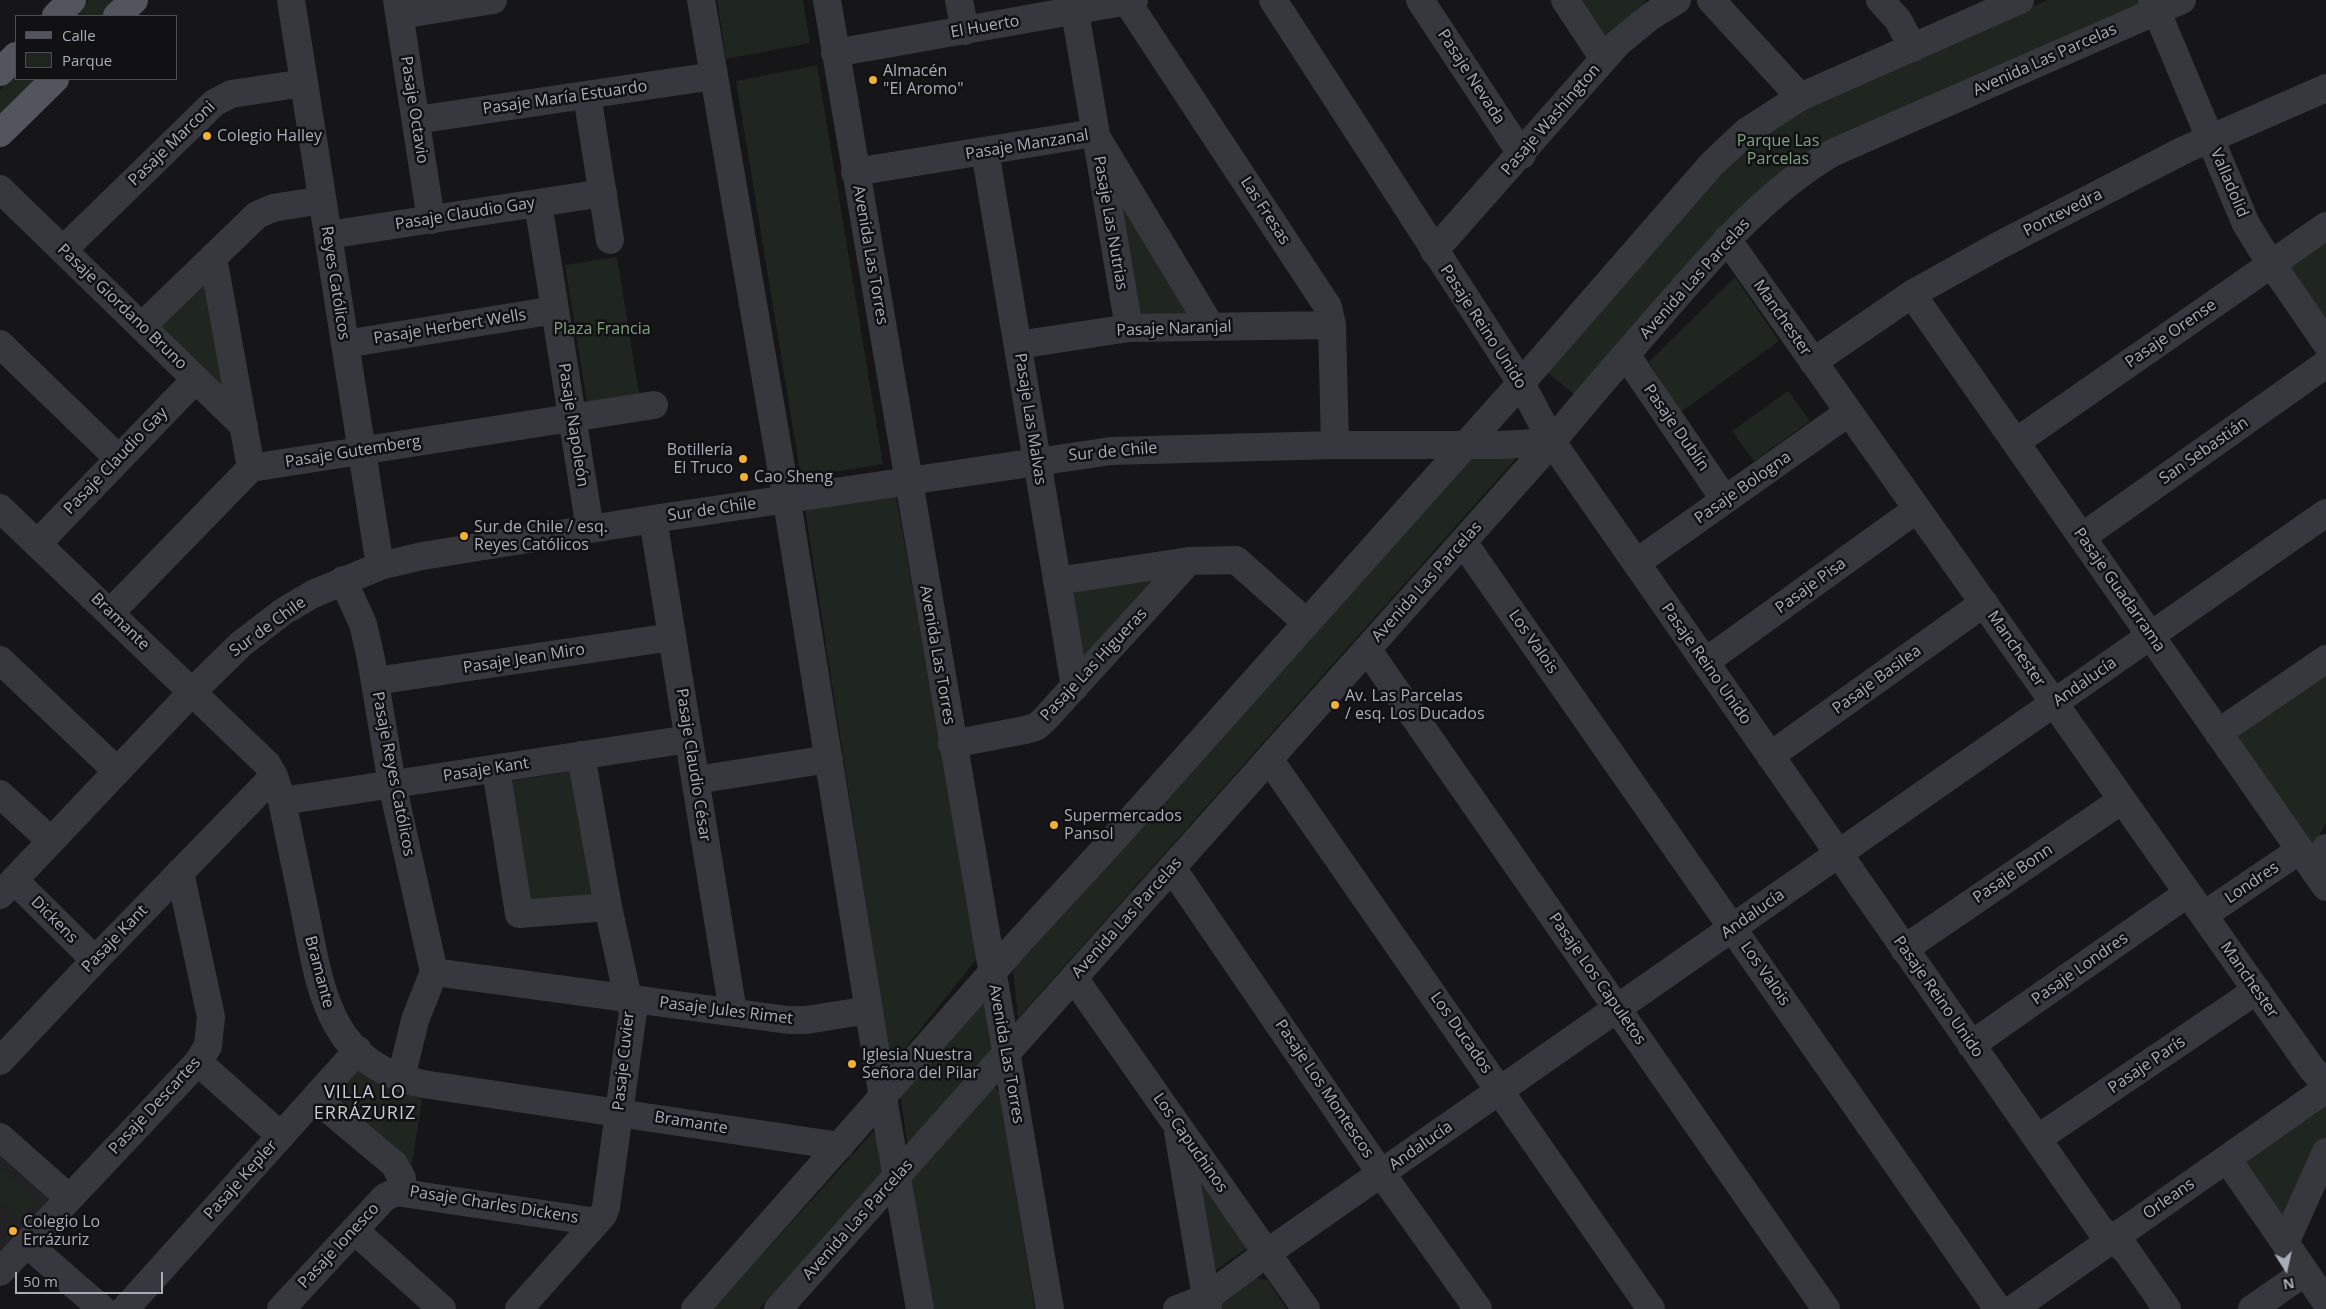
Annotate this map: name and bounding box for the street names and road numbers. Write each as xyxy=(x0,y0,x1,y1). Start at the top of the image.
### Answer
street label: El Huerto xyxy=(949,12,1021,42)
street label: Avenida Las Parcelas xyxy=(1970,20,2120,100)
street label: Pasaje Nevada xyxy=(1433,26,1509,128)
street label: Pasaje Octavio xyxy=(396,55,432,165)
street label: Pasaje Washington xyxy=(1498,60,1604,180)
street label: Pasaje María Estuardo xyxy=(481,77,649,119)
street label: Pasaje Marconi xyxy=(125,98,219,190)
street label: Pasaje Manzanal xyxy=(964,126,1090,164)
street label: Valladolid xyxy=(2206,146,2252,220)
street label: Pasaje Las Nutrias xyxy=(1089,154,1131,292)
street label: Las Fresas xyxy=(1236,174,1294,248)
street label: Avenida Las Torres xyxy=(848,184,892,326)
street label: Pontevedra xyxy=(2020,185,2106,241)
street label: Pasaje Claudio Gay xyxy=(394,193,536,235)
street label: Avenida Las Parcelas xyxy=(1636,215,1754,343)
street label: Reyes Católicos xyxy=(317,225,353,341)
street label: Pasaje Giordano Bruno xyxy=(53,240,191,374)
street label: Pasaje Reino Unido xyxy=(1436,262,1530,392)
street label: Manchester xyxy=(1749,276,1815,360)
street label: Pasaje Orense xyxy=(2122,296,2220,372)
street label: Pasaje Herbert Wells xyxy=(372,305,528,349)
street label: Pasaje Naranjal xyxy=(1116,317,1232,341)
street label: Pasaje Las Malvas xyxy=(1010,352,1050,486)
street label: Pasaje Napoleón xyxy=(554,362,592,488)
street label: Pasaje Dublín xyxy=(1639,381,1713,475)
street label: Pasaje Claudio Gay xyxy=(60,404,172,518)
street label: San Sebastián xyxy=(2156,413,2252,489)
street label: Pasaje Gutemberg xyxy=(284,432,422,472)
street label: Sur de Chile xyxy=(1068,439,1158,465)
street label: Pasaje Bologna xyxy=(1691,448,1795,528)
street label: Sur de Chile xyxy=(667,494,757,526)
street label: Avenida Las Parcelas xyxy=(1368,518,1486,646)
street label: Pasaje Guadarrama xyxy=(2069,524,2169,656)
street label: Pasaje Pisa xyxy=(1772,554,1850,618)
street label: Avenida Las Torres xyxy=(915,584,959,726)
street label: Bramante xyxy=(87,589,153,655)
street label: Sur de Chile xyxy=(226,593,310,661)
street label: Pasaje Reino Unido xyxy=(1657,600,1755,728)
street label: Pasaje Las Higueras xyxy=(1037,604,1151,726)
street label: Los Valois xyxy=(1504,606,1562,678)
street label: Manchester xyxy=(1983,607,2049,691)
street label: Pasaje Jean Miro xyxy=(462,640,586,678)
street label: Pasaje Basilea xyxy=(1829,641,1925,719)
street label: Andalucía xyxy=(2050,653,2120,711)
street label: Pasaje Claudio César xyxy=(671,687,715,843)
street label: Pasaje Reyes Católicos xyxy=(368,690,418,858)
street label: Pasaje Kant xyxy=(442,754,530,786)
street label: Pasaje Bonn xyxy=(1970,840,2056,908)
street label: Avenida Las Parcelas xyxy=(1068,854,1186,982)
street label: Londres xyxy=(2221,858,2283,908)
street label: Andalucía xyxy=(1718,885,1788,943)
street label: Dickens xyxy=(27,893,81,947)
street label: Pasaje Kant xyxy=(78,901,152,977)
street label: Pasaje Los Capuletos xyxy=(1544,909,1650,1049)
street label: Pasaje Londres xyxy=(2028,929,2132,1009)
street label: Pasaje Reino Unido xyxy=(1889,933,1987,1061)
street label: Bramante xyxy=(300,934,338,1010)
street label: Los Valois xyxy=(1736,938,1794,1010)
street label: Manchester xyxy=(2216,938,2282,1022)
street label: Avenida Las Torres xyxy=(984,983,1028,1125)
street label: Los Ducados xyxy=(1426,989,1496,1077)
street label: Pasaje Jules Rimet xyxy=(658,993,794,1029)
street label: Pasaje Cuvier xyxy=(609,1010,639,1112)
street label: Pasaje Los Montescos xyxy=(1270,1016,1378,1162)
street label: Pasaje París xyxy=(2105,1032,2189,1098)
street label: Pasaje Descartes xyxy=(105,1053,205,1159)
street label: Los Capuchinos xyxy=(1149,1090,1231,1196)
street label: Bramante xyxy=(653,1108,729,1138)
street label: Andalucía xyxy=(1386,1117,1456,1175)
street label: Pasaje Kepler xyxy=(200,1136,282,1224)
street label: Avenida Las Parcelas xyxy=(799,1156,917,1284)
street label: Orleans xyxy=(2140,1174,2198,1224)
street label: Pasaje Charles Dickens xyxy=(408,1182,580,1228)
street label: Pasaje Ionesco xyxy=(294,1199,384,1293)

